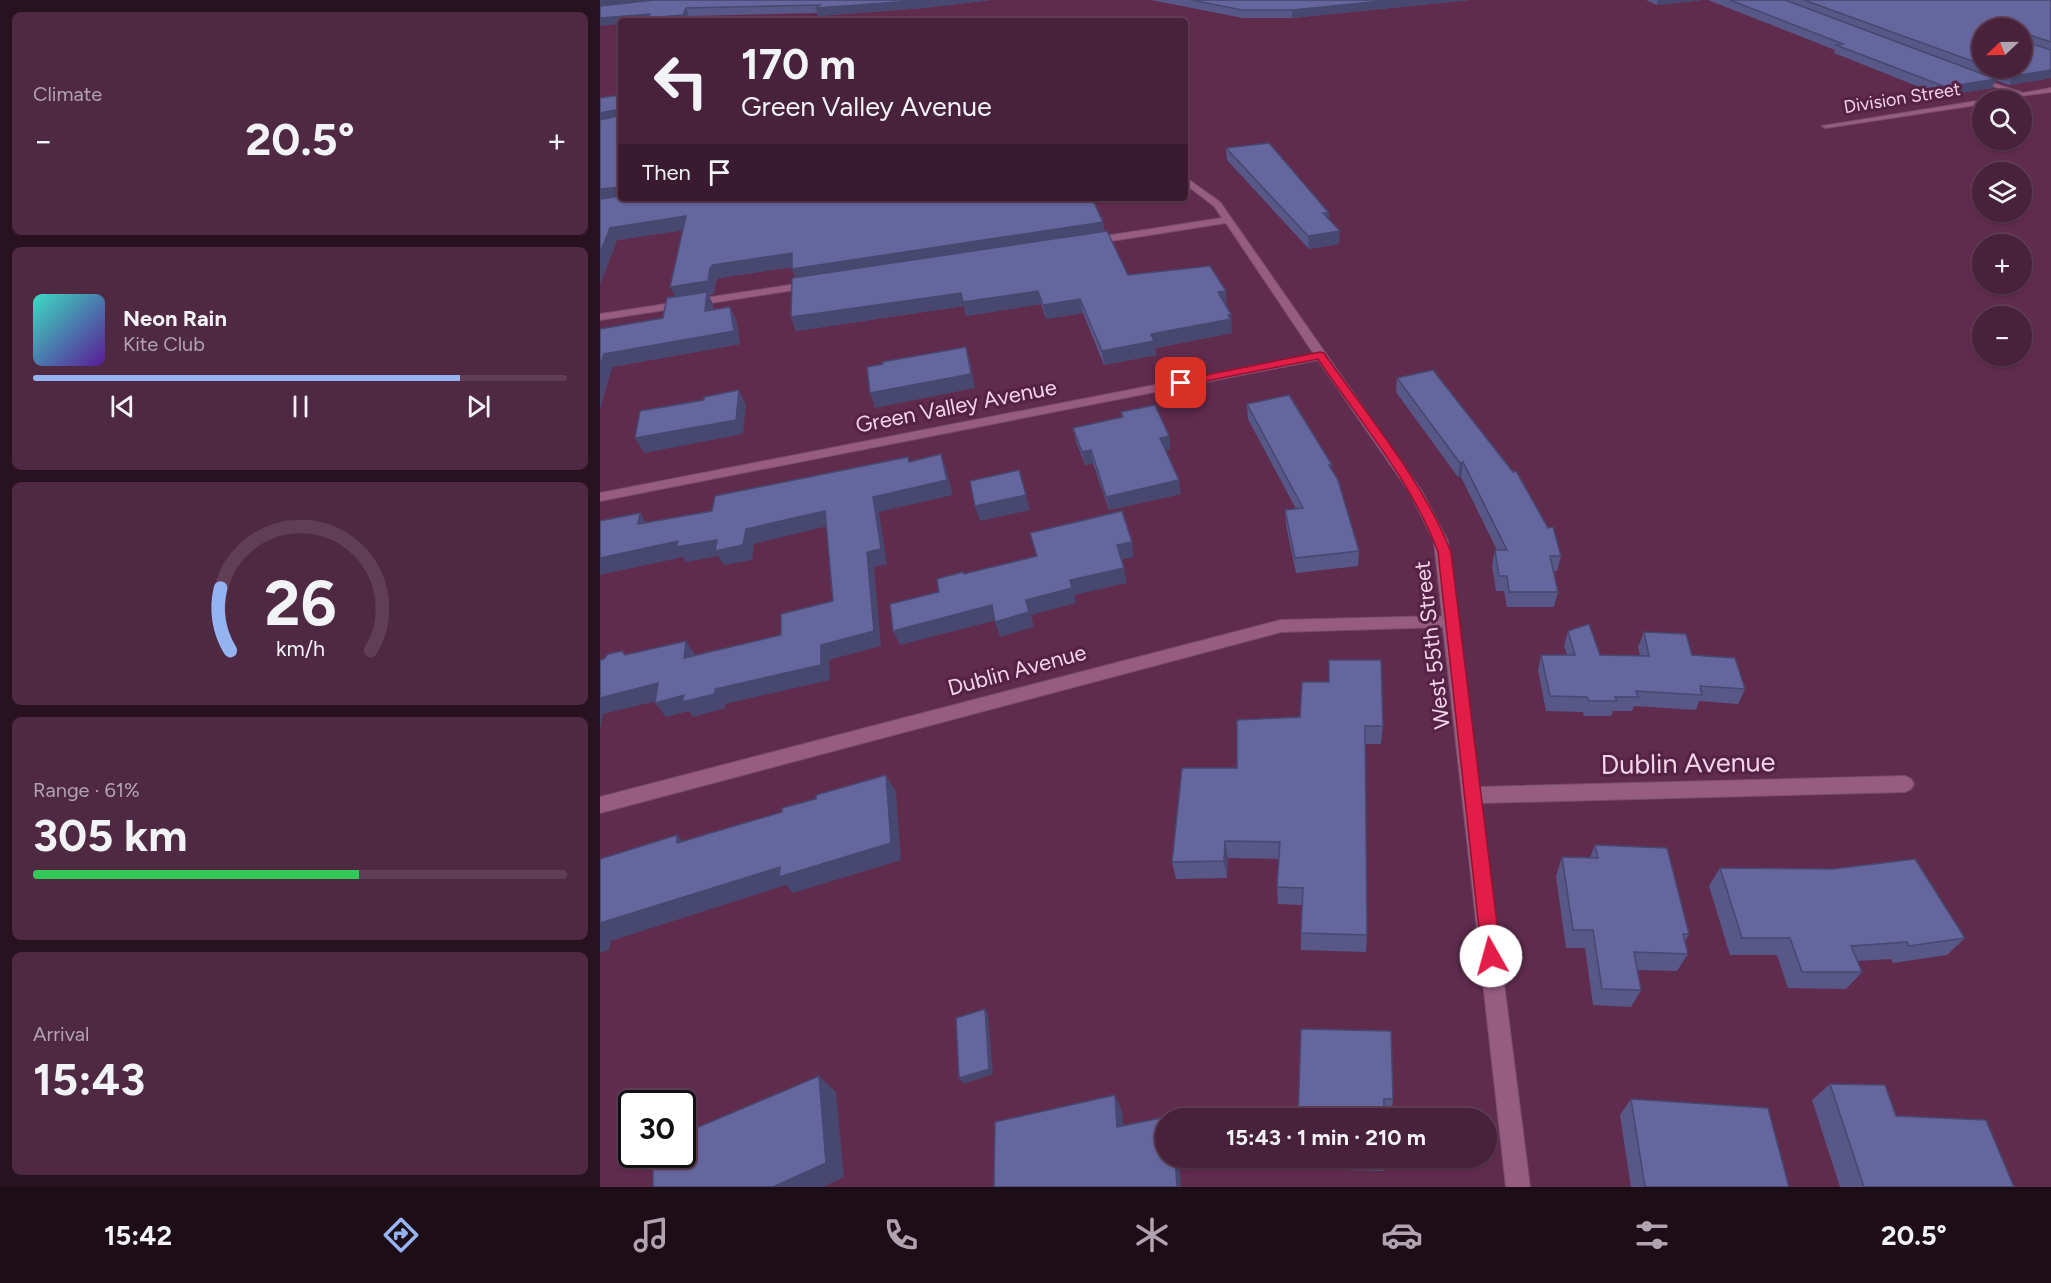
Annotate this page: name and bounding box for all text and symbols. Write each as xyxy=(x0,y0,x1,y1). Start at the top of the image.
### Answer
north arrow xyxy=(1972,18,2032,78)
map controls xyxy=(1972,18,2032,366)
text: 170 m xyxy=(741,39,856,90)
icon: left xyxy=(642,42,720,120)
street label: Division Street xyxy=(1842,78,1962,118)
text: Climate xyxy=(33,82,102,106)
text: Green Valley Avenue xyxy=(741,90,992,123)
button: search xyxy=(1972,90,2032,150)
text: 20.5° xyxy=(245,112,355,166)
text: − xyxy=(33,121,54,160)
text: + xyxy=(546,121,567,160)
icon: arrive xyxy=(703,156,736,189)
text: Then xyxy=(642,159,691,186)
button: layers xyxy=(1972,162,2032,222)
button: + xyxy=(1972,234,2032,294)
text: Neon Rain xyxy=(123,305,227,332)
button: − xyxy=(1972,306,2032,366)
text: Kite Club xyxy=(123,332,205,356)
pin xyxy=(1155,357,1206,408)
icon: arrive xyxy=(1164,366,1197,399)
street label: Green Valley Avenue xyxy=(853,373,1059,439)
icon: previous xyxy=(106,390,139,423)
icon: pause xyxy=(284,390,317,423)
icon: next xyxy=(462,390,495,423)
street label: West 55th Street xyxy=(1408,559,1456,731)
text: 26 xyxy=(264,566,336,641)
text: km/h xyxy=(276,636,324,661)
street label: Dublin Avenue xyxy=(945,639,1089,701)
street label: Dublin Avenue xyxy=(1600,745,1776,781)
text: Range · 61% xyxy=(33,778,140,802)
text: 305 km xyxy=(33,808,188,862)
position arrow xyxy=(1459,924,1523,988)
text: Arrival xyxy=(33,1022,89,1046)
text: 15:43 xyxy=(33,1052,145,1106)
speed limit sign: 30 xyxy=(618,1090,696,1168)
text: 15:43 · 1 min · 210 m xyxy=(1226,1124,1426,1151)
icon: directions xyxy=(380,1214,422,1256)
icon: music xyxy=(630,1214,672,1256)
icon: phone xyxy=(880,1214,922,1256)
icon: climate xyxy=(1131,1214,1173,1256)
icon: car xyxy=(1381,1214,1423,1256)
icon: filters xyxy=(1631,1214,1673,1256)
text: 15:42 xyxy=(104,1219,172,1252)
text: 20.5° xyxy=(1881,1219,1947,1252)

